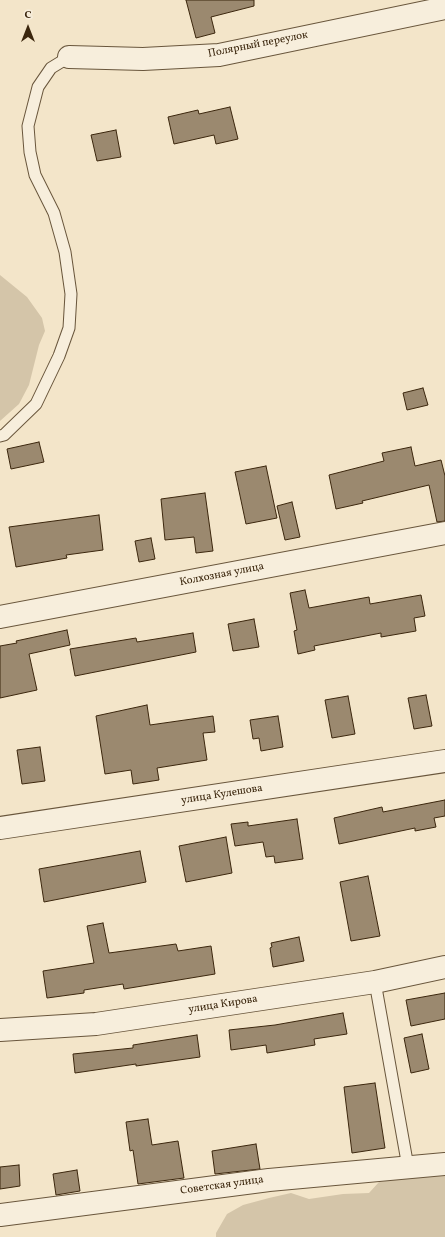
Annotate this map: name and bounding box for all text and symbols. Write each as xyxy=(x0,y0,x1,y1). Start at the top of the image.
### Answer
north arrow xyxy=(8,8,48,48)
text: С xyxy=(24,8,32,23)
street label: Полярный переулок xyxy=(207,29,309,61)
street label: Колхозная улица xyxy=(179,560,265,590)
street label: улица Кулешова xyxy=(180,782,264,808)
street label: улица Кирова xyxy=(187,993,259,1017)
street label: Советская улица xyxy=(179,1174,265,1198)

